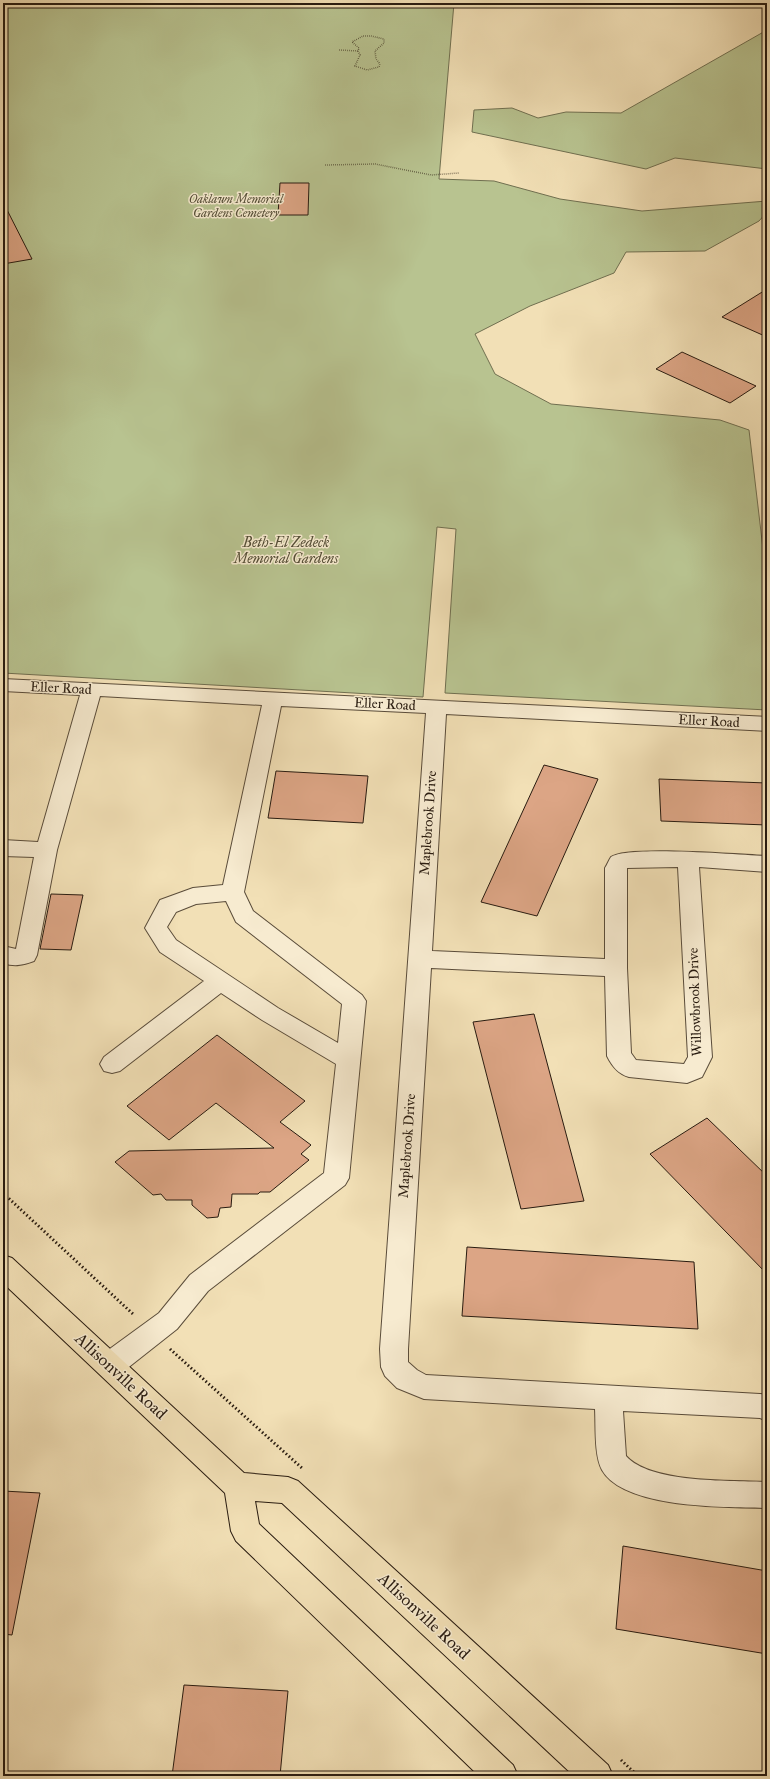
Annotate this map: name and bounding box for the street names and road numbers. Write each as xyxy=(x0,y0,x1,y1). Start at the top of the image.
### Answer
street label: Eller Road xyxy=(30,678,92,698)
street label: Eller Road xyxy=(354,694,416,714)
street label: Eller Road xyxy=(678,711,740,731)
street label: Maplebrook Drive xyxy=(416,770,440,876)
street label: Willowbrook Drive xyxy=(685,947,705,1057)
street label: Maplebrook Drive xyxy=(395,1093,419,1199)
street label: Allisonville Road xyxy=(70,1327,172,1424)
street label: Allisonville Road xyxy=(373,1567,475,1664)

